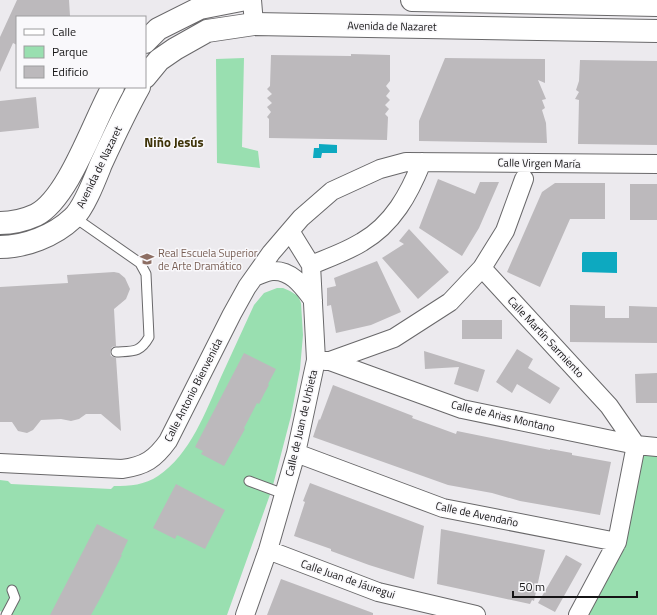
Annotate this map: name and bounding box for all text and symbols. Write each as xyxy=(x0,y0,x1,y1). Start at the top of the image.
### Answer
legend xyxy=(16,16,146,88)
street label: Avenida de Nazaret xyxy=(347,17,437,35)
text: Calle xyxy=(52,22,76,41)
text: Parque xyxy=(52,42,88,61)
text: Edificio xyxy=(52,62,88,81)
street label: Avenida de Nazaret xyxy=(72,123,126,211)
district label: Niño Jesús xyxy=(144,132,204,152)
street label: Calle Virgen María xyxy=(497,154,581,172)
place label: Real Escuela Superior de Arte Dramático xyxy=(158,245,258,274)
school or university icon: Real Escuela Superior de Arte Dramático xyxy=(139,251,155,267)
street label: Calle Martín Sarmiento xyxy=(504,293,588,381)
street label: Calle Antonio Bienvenida xyxy=(160,335,226,445)
street label: Calle de Juan de Urbieta xyxy=(281,368,321,478)
street label: Calle de Arias Montano xyxy=(449,396,557,436)
street label: Calle de Avendaño xyxy=(434,497,520,531)
street label: Calle Juan de Jáuregui xyxy=(299,555,397,603)
scale bar xyxy=(513,573,637,599)
text: 50 m xyxy=(519,577,545,596)

